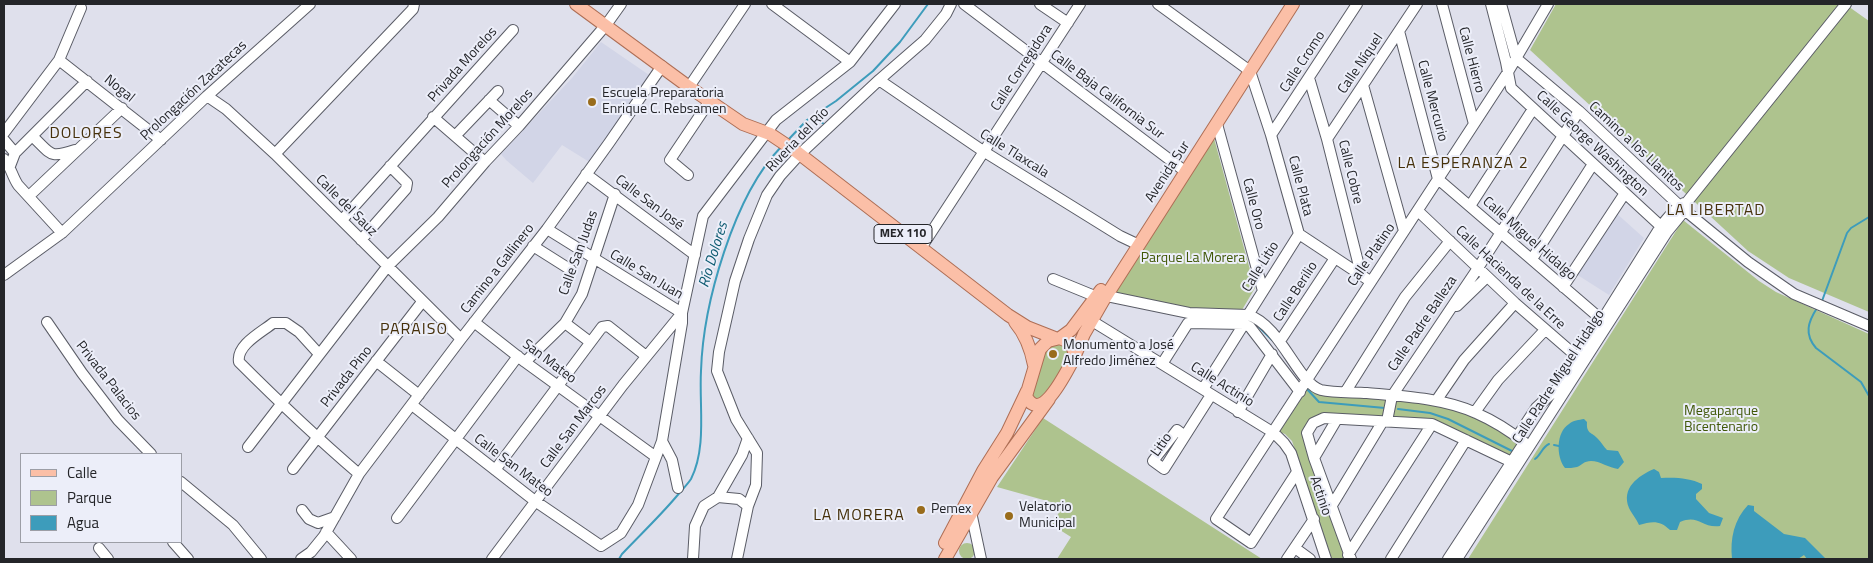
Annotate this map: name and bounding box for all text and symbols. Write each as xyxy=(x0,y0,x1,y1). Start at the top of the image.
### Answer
street label: Calle Corregidora xyxy=(988,22,1056,114)
street label: Privada Morelos xyxy=(425,24,501,106)
street label: Calle Hierro xyxy=(1454,25,1488,95)
street label: Calle Cromo xyxy=(1277,28,1329,96)
street label: Calle Níquel xyxy=(1335,31,1387,97)
street label: Prolongación Zacatecas xyxy=(137,37,251,145)
street label: Calle Baja California Sur xyxy=(1047,47,1167,143)
street label: Calle Mercurio xyxy=(1413,58,1451,144)
street label: Nogal xyxy=(100,72,138,106)
street label: Prolongación Morelos xyxy=(439,86,537,192)
place label: Escuela Preparatoria Enrique C. Rebsamen xyxy=(602,86,727,118)
street label: Calle George Washington xyxy=(1532,88,1652,200)
marker: Escuela Preparatoria Enrique C. Rebsamen xyxy=(586,96,598,108)
street label: Camino a los Llanitos xyxy=(1585,99,1687,195)
street label: Riveria del Río xyxy=(763,104,833,176)
district label: DOLORES xyxy=(49,124,123,144)
street label: Calle Tlaxcala xyxy=(976,126,1052,182)
street label: Avenida Sur xyxy=(1142,138,1194,206)
street label: Calle Cobre xyxy=(1334,138,1366,206)
street label: Calle Plata xyxy=(1284,154,1316,218)
district label: LA ESPERANZA 2 xyxy=(1396,154,1530,174)
street label: Calle del Sauz xyxy=(312,172,380,240)
street label: Calle San José xyxy=(611,172,687,234)
street label: Calle Oro xyxy=(1238,176,1268,232)
street label: Calle Miguel Hidalgo xyxy=(1479,194,1579,284)
district label: LA LIBERTAD xyxy=(1665,201,1767,221)
street label: Calle San Judas xyxy=(556,208,602,298)
water label: Río Dolores xyxy=(696,220,732,290)
street label: Calle Platino xyxy=(1345,220,1399,290)
street label: Camino a Gallinero xyxy=(458,221,538,317)
street label: Calle Hacienda de la Erre xyxy=(1452,223,1568,333)
road number: MEX 110 xyxy=(874,224,932,243)
street label: Calle Litio xyxy=(1239,239,1283,295)
street label: Calle San Juan xyxy=(606,247,686,303)
park label: Parque La Morera xyxy=(1141,251,1245,267)
street label: Calle Berilio xyxy=(1270,259,1322,325)
street label: Calle Padre Balleza xyxy=(1385,273,1461,375)
street label: Calle Padre Miguel Hidalgo xyxy=(1509,307,1609,447)
district label: PARAISO xyxy=(379,320,449,340)
street label: San Mateo xyxy=(519,336,579,388)
street label: Privada Palacios xyxy=(72,338,144,424)
place label: Monumento a José Alfredo Jiménez xyxy=(1063,338,1174,371)
street label: Privada Pino xyxy=(318,343,376,411)
marker: Monumento a José Alfredo Jiménez xyxy=(1047,348,1059,360)
street label: Calle Actinio xyxy=(1187,359,1257,411)
street label: Calle San Marcos xyxy=(537,382,611,472)
park label: Megaparque Bicentenario xyxy=(1684,404,1758,437)
street label: Litio xyxy=(1148,430,1176,460)
street label: Calle San Mateo xyxy=(470,431,556,501)
legend xyxy=(20,453,182,543)
text: Calle xyxy=(67,461,97,484)
street label: Actinio xyxy=(1305,474,1335,518)
text: Parque xyxy=(67,486,112,509)
place label: Velatorio Municipal xyxy=(1019,500,1076,532)
place label: Pemex xyxy=(931,502,971,518)
marker: Pemex xyxy=(915,504,927,516)
district label: LA MORERA xyxy=(812,506,906,526)
marker: Velatorio Municipal xyxy=(1003,510,1015,522)
text: Agua xyxy=(67,511,99,534)

